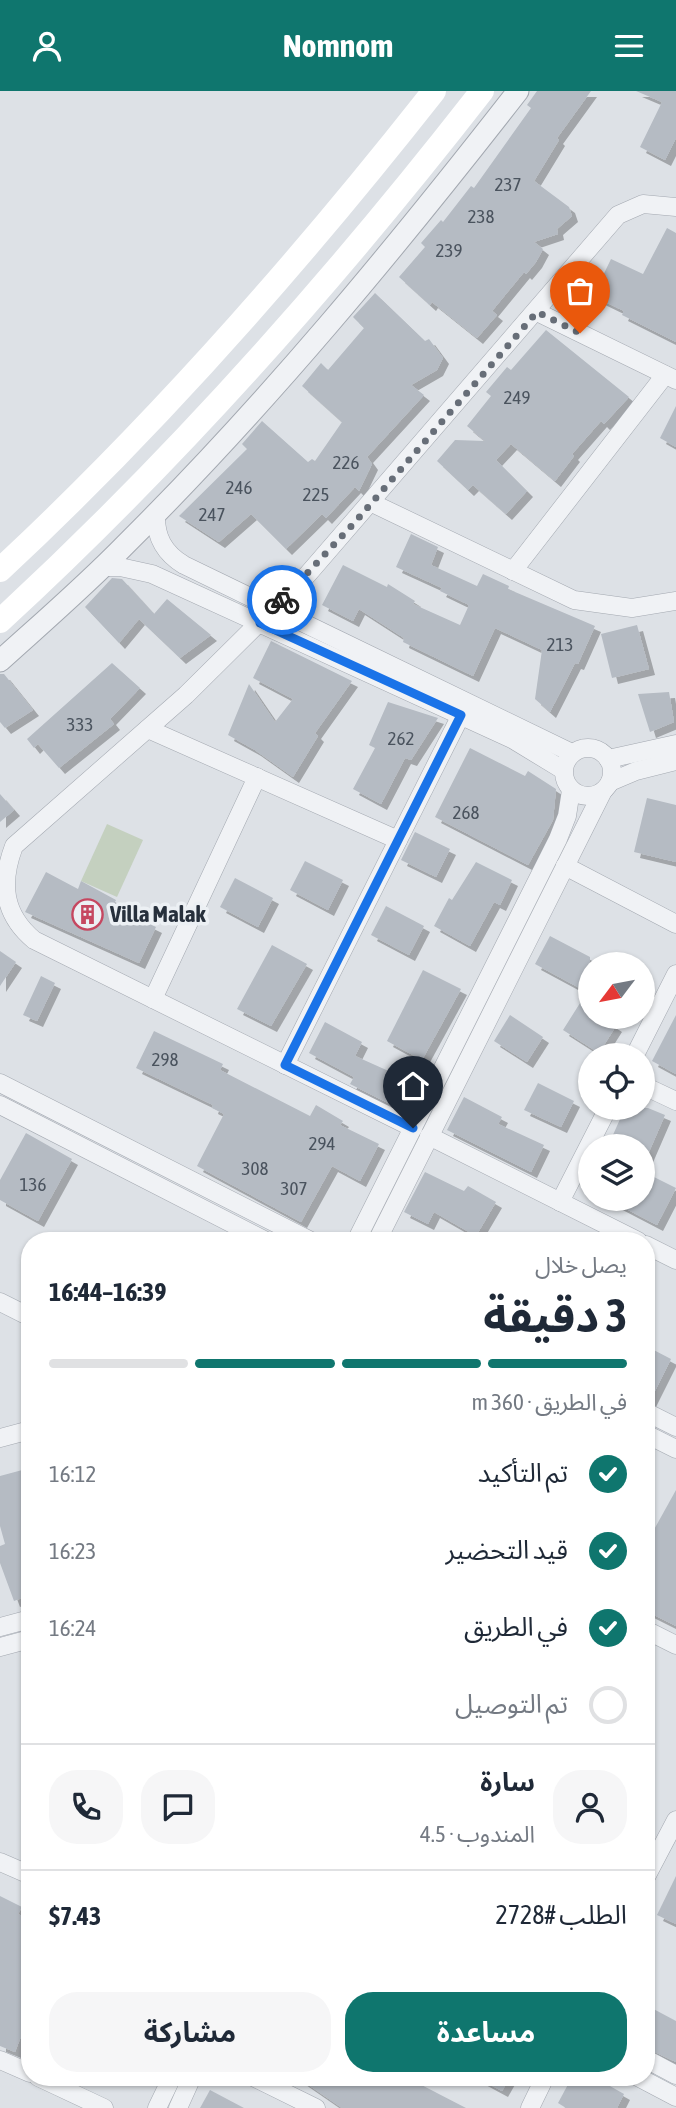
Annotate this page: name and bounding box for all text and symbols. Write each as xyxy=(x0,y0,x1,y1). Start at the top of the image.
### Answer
icon: person xyxy=(28,27,66,65)
text: Nomnom xyxy=(283,27,393,64)
icon: menu xyxy=(610,27,648,65)
house number: 237 xyxy=(495,173,521,195)
house number: 238 xyxy=(468,205,494,227)
house number: 239 xyxy=(436,239,462,261)
pin xyxy=(550,261,610,333)
icon: bag xyxy=(561,272,599,310)
house number: 249 xyxy=(504,386,530,408)
house number: 226 xyxy=(333,451,359,473)
house number: 246 xyxy=(226,476,252,498)
house number: 225 xyxy=(303,483,329,505)
house number: 247 xyxy=(199,503,225,525)
courier xyxy=(247,565,317,635)
icon: bike xyxy=(263,581,301,619)
house number: 213 xyxy=(547,633,573,655)
house number: 333 xyxy=(67,713,93,735)
house number: 262 xyxy=(388,727,414,749)
house number: 268 xyxy=(453,801,479,823)
building icon: Villa Malak xyxy=(70,897,104,931)
place label: Villa Malak xyxy=(109,901,206,927)
north arrow xyxy=(578,952,654,1029)
map controls xyxy=(578,952,655,1211)
button: locate xyxy=(578,1043,655,1120)
house number: 298 xyxy=(152,1048,178,1070)
pin xyxy=(383,1056,443,1128)
icon: home xyxy=(394,1067,432,1105)
house number: 294 xyxy=(309,1132,335,1154)
button: layers xyxy=(578,1134,655,1211)
house number: 308 xyxy=(242,1157,268,1179)
house number: 136 xyxy=(20,1173,46,1195)
house number: 307 xyxy=(281,1177,307,1199)
text: يصل خلال xyxy=(535,1252,627,1278)
text: 16:39–16:44 xyxy=(49,1277,166,1307)
text: 3 دقيقة xyxy=(483,1289,627,1342)
text: في الطريق · 360 m xyxy=(472,1389,627,1415)
icon: check xyxy=(589,1455,627,1493)
text: تم التأكيد xyxy=(478,1458,568,1488)
text: 16:12 xyxy=(49,1461,96,1487)
icon: check xyxy=(589,1532,627,1570)
text: قيد التحضير xyxy=(445,1535,568,1565)
text: 16:23 xyxy=(49,1538,96,1564)
icon: check xyxy=(589,1609,627,1647)
text: في الطريق xyxy=(464,1612,568,1642)
text: 16:24 xyxy=(49,1615,96,1641)
text: تم التوصيل xyxy=(455,1689,568,1719)
text: سارة xyxy=(480,1767,535,1797)
button: phone xyxy=(49,1770,123,1844)
button: chat xyxy=(141,1770,215,1844)
button: person xyxy=(553,1770,627,1844)
text: المندوب · 4.5 xyxy=(420,1821,535,1847)
text: الطلب #2728 xyxy=(495,1900,627,1930)
text: $7.43 xyxy=(49,1901,101,1931)
button: مشاركة xyxy=(49,1992,331,2072)
button: مساعدة xyxy=(345,1992,627,2072)

